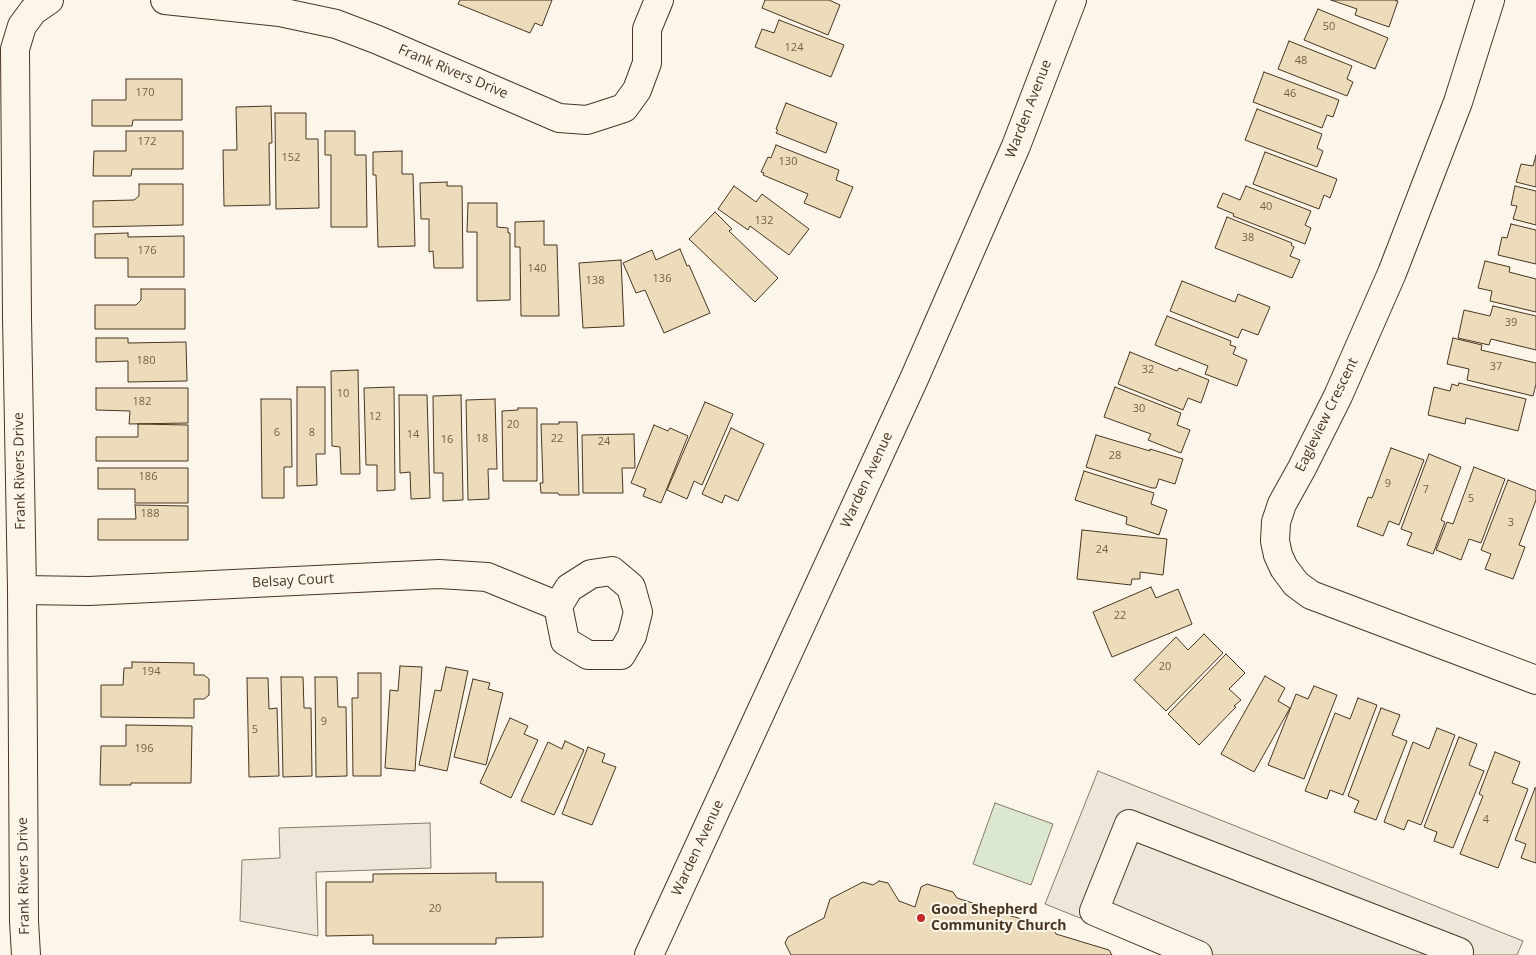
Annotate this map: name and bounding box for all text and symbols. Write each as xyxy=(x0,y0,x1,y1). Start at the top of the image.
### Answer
house number: 50 xyxy=(1323,20,1335,34)
street label: Frank Rivers Drive xyxy=(396,41,510,103)
house number: 124 xyxy=(785,41,803,55)
house number: 48 xyxy=(1295,54,1307,68)
street label: Warden Avenue xyxy=(1003,58,1055,160)
house number: 170 xyxy=(136,86,154,100)
house number: 46 xyxy=(1284,87,1296,101)
house number: 172 xyxy=(138,135,156,149)
house number: 152 xyxy=(282,151,300,165)
house number: 130 xyxy=(779,155,797,169)
house number: 40 xyxy=(1260,200,1272,214)
house number: 132 xyxy=(755,214,773,228)
house number: 38 xyxy=(1242,231,1254,245)
house number: 176 xyxy=(138,244,156,258)
house number: 140 xyxy=(528,262,546,276)
house number: 136 xyxy=(653,272,671,286)
house number: 138 xyxy=(586,274,604,288)
house number: 39 xyxy=(1505,316,1517,330)
house number: 180 xyxy=(137,354,155,368)
street label: Eagleview Crescent xyxy=(1292,355,1362,475)
house number: 37 xyxy=(1490,360,1502,374)
house number: 32 xyxy=(1142,363,1154,377)
house number: 10 xyxy=(337,387,349,401)
house number: 182 xyxy=(133,395,151,409)
house number: 30 xyxy=(1133,402,1145,416)
house number: 12 xyxy=(369,410,381,424)
street label: Frank Rivers Drive xyxy=(11,412,29,530)
house number: 20 xyxy=(507,418,519,432)
house number: 6 xyxy=(274,426,280,440)
house number: 8 xyxy=(309,426,315,440)
house number: 14 xyxy=(407,428,419,442)
street label: Warden Avenue xyxy=(837,429,897,531)
house number: 18 xyxy=(476,432,488,446)
house number: 22 xyxy=(551,432,563,446)
house number: 16 xyxy=(441,433,453,447)
house number: 24 xyxy=(598,435,610,449)
house number: 28 xyxy=(1109,449,1121,463)
house number: 186 xyxy=(139,470,157,484)
house number: 9 xyxy=(1385,477,1391,491)
house number: 7 xyxy=(1423,483,1429,497)
house number: 5 xyxy=(1468,492,1474,506)
house number: 188 xyxy=(141,507,159,521)
house number: 3 xyxy=(1508,516,1514,530)
house number: 24 xyxy=(1096,543,1108,557)
street label: Belsay Court xyxy=(252,570,334,592)
house number: 22 xyxy=(1114,609,1126,623)
house number: 20 xyxy=(1159,660,1171,674)
house number: 194 xyxy=(142,665,160,679)
house number: 9 xyxy=(321,715,327,729)
house number: 5 xyxy=(252,723,258,737)
house number: 196 xyxy=(135,742,153,756)
street label: Warden Avenue xyxy=(668,797,728,899)
house number: 4 xyxy=(1483,813,1489,827)
street label: Frank Rivers Drive xyxy=(15,817,33,935)
house number: 20 xyxy=(429,902,441,916)
place label: Good Shepherd Community Church xyxy=(931,902,1067,934)
marker: Good Shepherd Community Church xyxy=(915,912,927,924)

